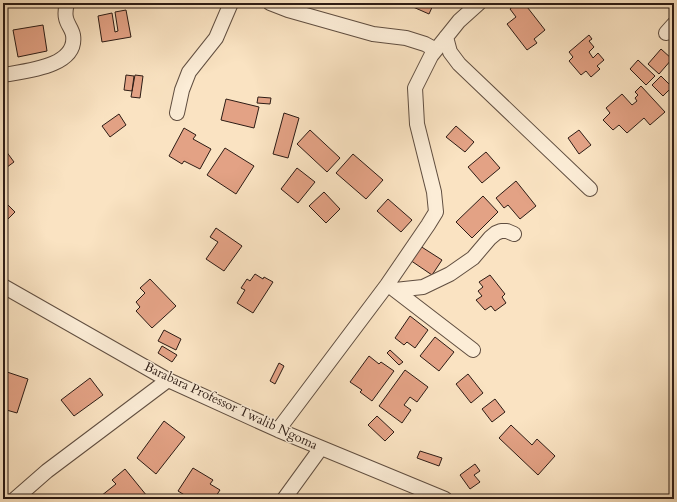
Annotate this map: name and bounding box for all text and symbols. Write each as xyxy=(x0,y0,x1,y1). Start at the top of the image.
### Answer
street label: Barabara Professor Twalib Ngoma xyxy=(141,358,321,454)

